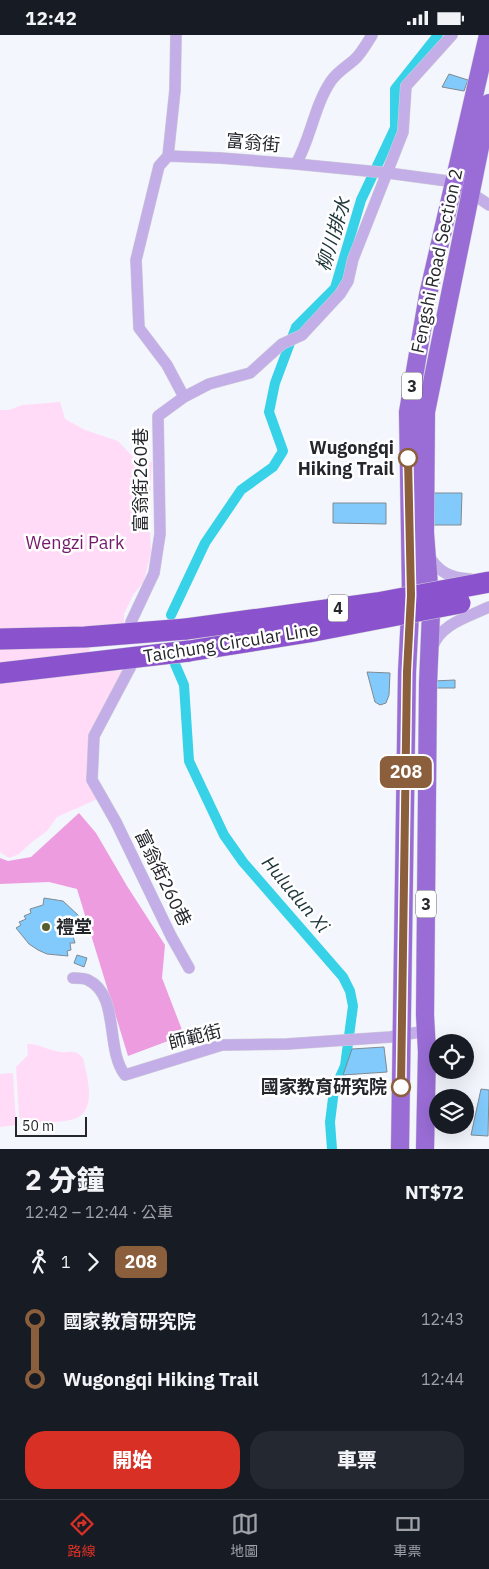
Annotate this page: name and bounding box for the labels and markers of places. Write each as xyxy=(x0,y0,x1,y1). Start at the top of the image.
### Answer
place label: Wugongqi Hiking Trail xyxy=(298,436,395,480)
marker: Wugongqi Hiking Trail xyxy=(398,448,418,468)
place label: 禮堂 xyxy=(56,915,92,938)
marker: 禮堂 xyxy=(40,921,52,933)
place label: 國家教育研究院 xyxy=(261,1075,387,1098)
marker: 國家教育研究院 xyxy=(391,1077,411,1097)

